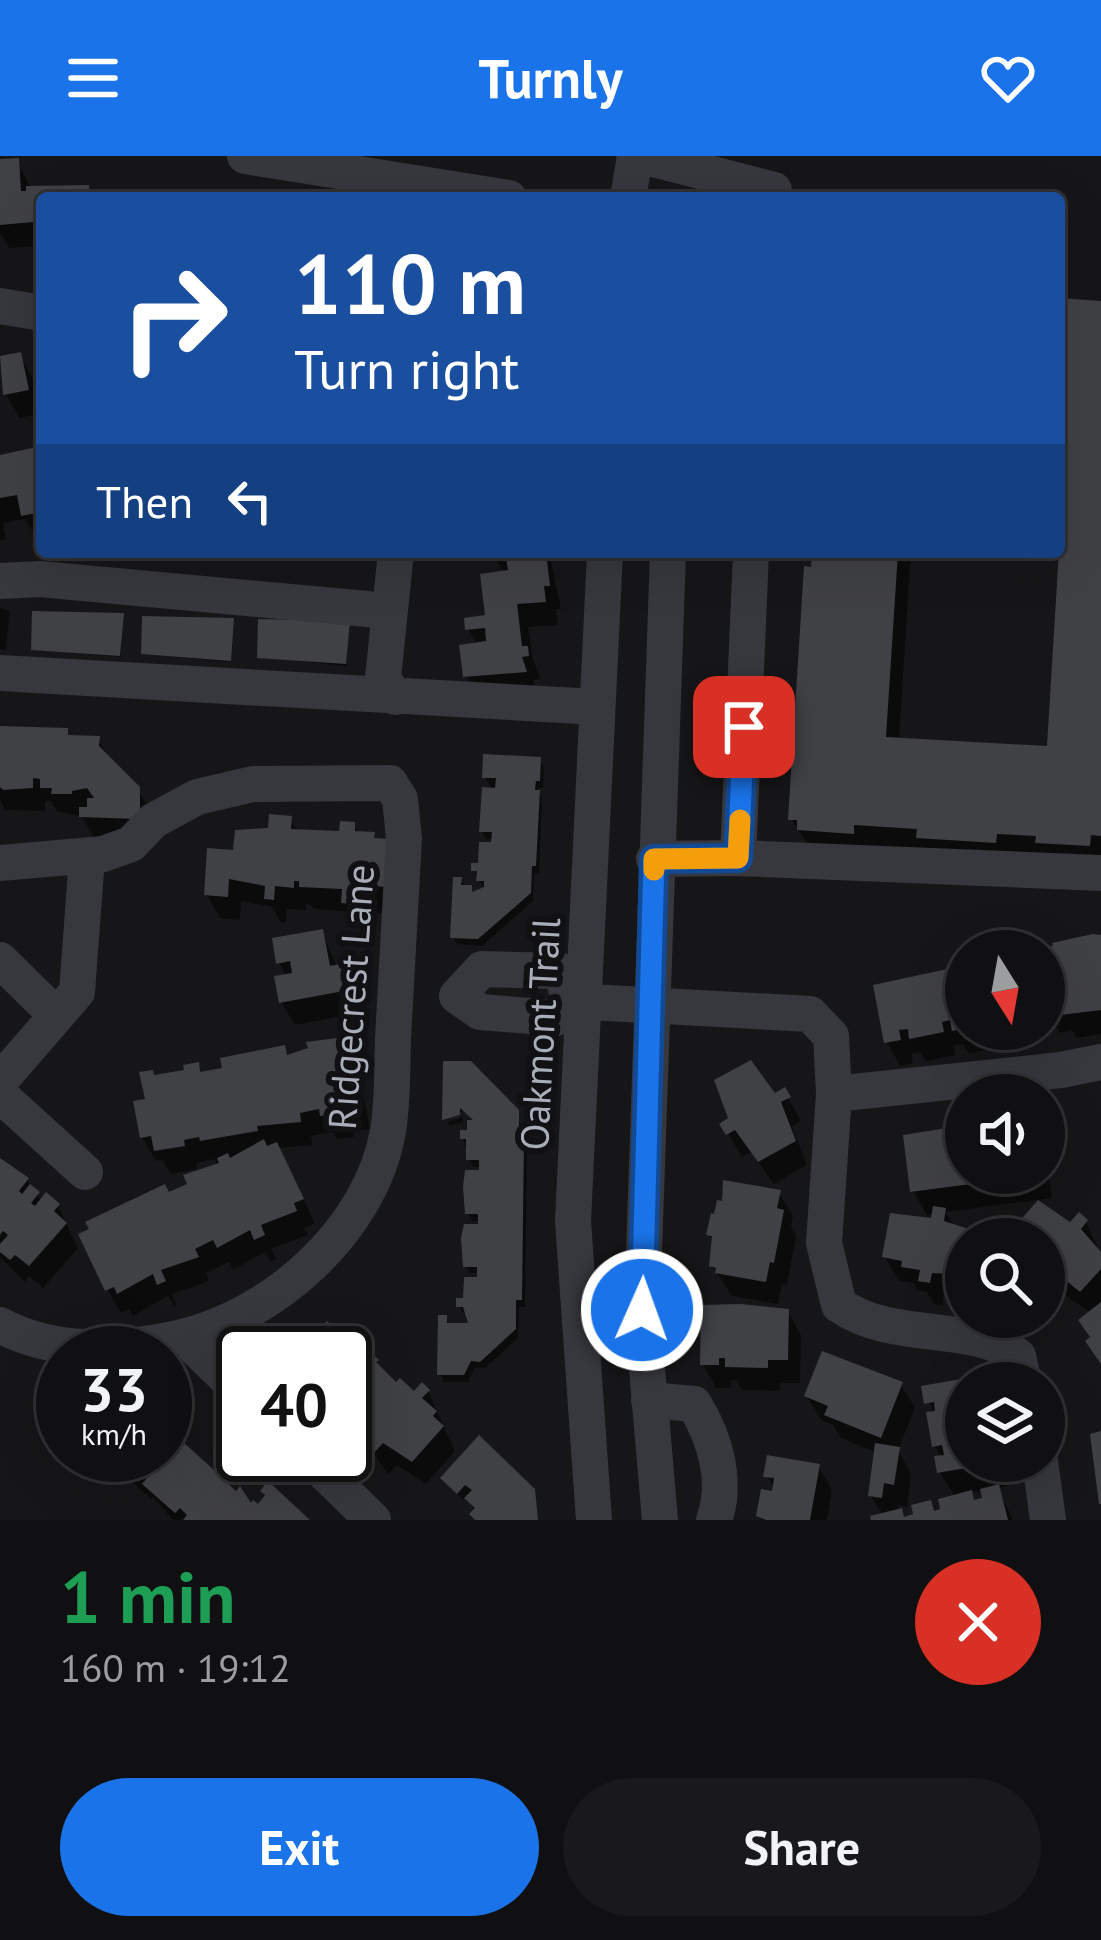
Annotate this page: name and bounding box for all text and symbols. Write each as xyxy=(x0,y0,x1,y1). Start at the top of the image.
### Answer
text: Turnly xyxy=(478,43,623,113)
icon: menu xyxy=(60,45,126,111)
icon: heart xyxy=(975,45,1041,111)
text: 110 m xyxy=(294,228,526,337)
icon: right xyxy=(96,240,252,396)
text: Turn right xyxy=(294,334,519,404)
icon: left xyxy=(217,468,283,534)
text: Then xyxy=(96,472,193,530)
pin xyxy=(693,676,795,778)
icon: arrive xyxy=(711,694,777,760)
street label: Ridgecrest Lane xyxy=(316,863,385,1131)
street label: Oakmont Trail xyxy=(508,916,571,1152)
north arrow xyxy=(945,930,1065,1050)
map controls xyxy=(945,930,1065,1482)
button: sound xyxy=(945,1074,1065,1194)
button: search xyxy=(945,1218,1065,1338)
position arrow xyxy=(579,1247,705,1373)
speed limit sign: 40 xyxy=(216,1326,372,1482)
text: 33 xyxy=(80,1350,148,1428)
button: layers xyxy=(945,1362,1065,1482)
text: km/h xyxy=(81,1414,147,1453)
text: 1 min xyxy=(60,1550,236,1643)
button: close xyxy=(915,1559,1041,1685)
text: 160 m · 19:12 xyxy=(60,1642,291,1693)
button: Exit xyxy=(60,1778,539,1916)
button: Share xyxy=(563,1778,1041,1916)

